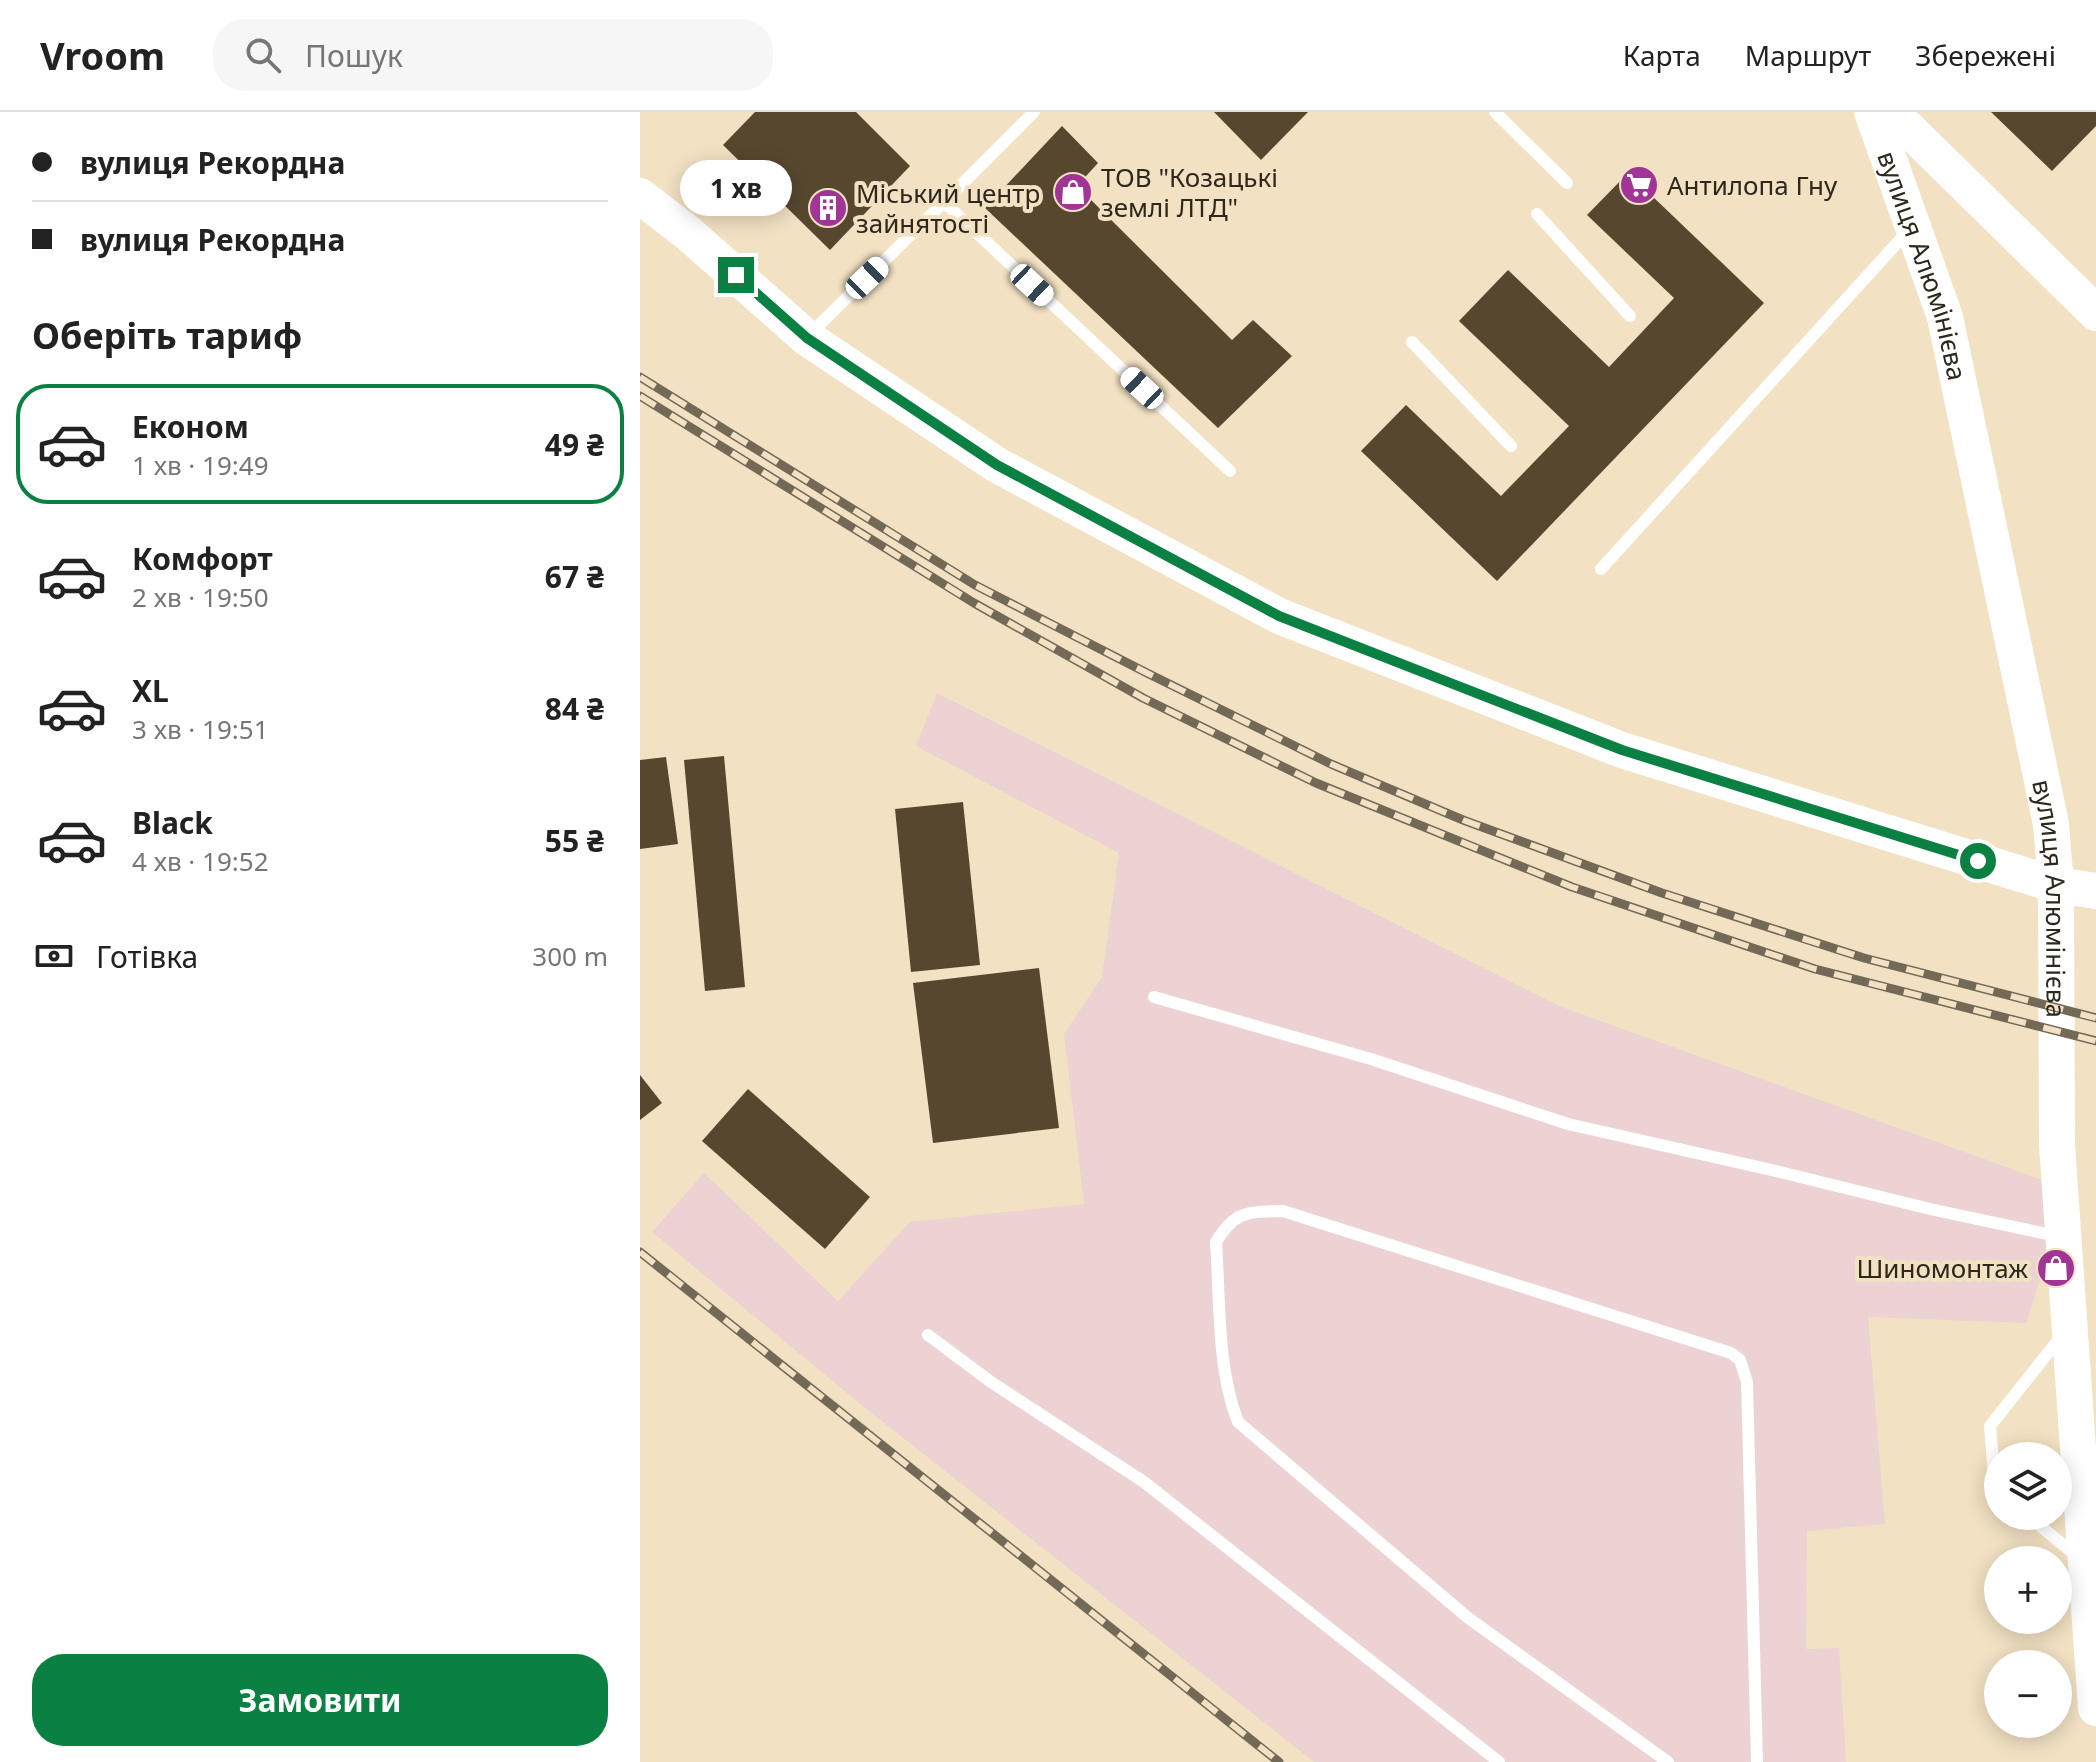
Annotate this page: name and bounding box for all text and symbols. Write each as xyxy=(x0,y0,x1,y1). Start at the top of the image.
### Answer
search box xyxy=(213,19,773,91)
text: Vroom xyxy=(40,29,165,81)
icon: search xyxy=(241,33,285,77)
text: Пошук xyxy=(305,35,403,76)
text: Карта xyxy=(1623,36,1701,74)
text: Маршрут xyxy=(1745,36,1871,74)
text: Збережені xyxy=(1915,36,2056,74)
text: вулиця Рекордна xyxy=(80,142,345,183)
street label: вулиця Алюмінієва xyxy=(1869,146,1976,383)
callout: 1 хв xyxy=(680,159,792,215)
place label: ТОВ "Козацькі землі ЛТД" xyxy=(1101,159,1278,225)
supermarket icon: Антилопа Гну xyxy=(1618,164,1660,206)
place label: Антилопа Гну xyxy=(1667,167,1838,203)
text: 1 хв xyxy=(710,170,762,206)
shop icon: ТОВ "Козацькі землі ЛТД" xyxy=(1052,171,1094,213)
place label: Міський центр зайнятості xyxy=(856,175,1040,241)
building icon: Міський центр зайнятості xyxy=(807,187,849,229)
text: вулиця Рекордна xyxy=(80,219,345,260)
car xyxy=(841,253,893,303)
route end xyxy=(718,257,754,293)
car xyxy=(1006,260,1058,310)
text: Оберіть тариф xyxy=(32,311,302,360)
car xyxy=(1116,363,1168,413)
text: Економ xyxy=(132,406,249,447)
icon: car xyxy=(36,408,108,480)
text: 49 ₴ xyxy=(545,424,604,465)
text: 1 хв · 19:49 xyxy=(132,447,269,483)
text: Комфорт xyxy=(132,538,273,579)
icon: car xyxy=(36,540,108,612)
text: 67 ₴ xyxy=(545,556,604,597)
text: 2 хв · 19:50 xyxy=(132,579,269,615)
text: XL xyxy=(132,670,169,711)
icon: car xyxy=(36,672,108,744)
text: 84 ₴ xyxy=(545,688,604,729)
text: 3 хв · 19:51 xyxy=(132,711,269,747)
street label: вулиця Алюмінієва xyxy=(2024,776,2075,1018)
text: Black xyxy=(132,802,213,843)
icon: car xyxy=(36,804,108,876)
text: 55 ₴ xyxy=(545,820,604,861)
text: 4 хв · 19:52 xyxy=(132,843,269,879)
route start xyxy=(1960,843,1996,879)
icon: cash xyxy=(32,934,76,978)
text: Готівка xyxy=(96,936,198,977)
text: 300 m xyxy=(532,938,608,974)
shop icon: Шиномонтаж xyxy=(2035,1247,2077,1289)
place label: Шиномонтаж xyxy=(1856,1250,2028,1286)
map controls xyxy=(1984,1442,2072,1738)
button: layers xyxy=(1984,1442,2072,1530)
button: + xyxy=(1984,1546,2072,1634)
button: − xyxy=(1984,1650,2072,1738)
button: Замовити xyxy=(32,1654,608,1746)

